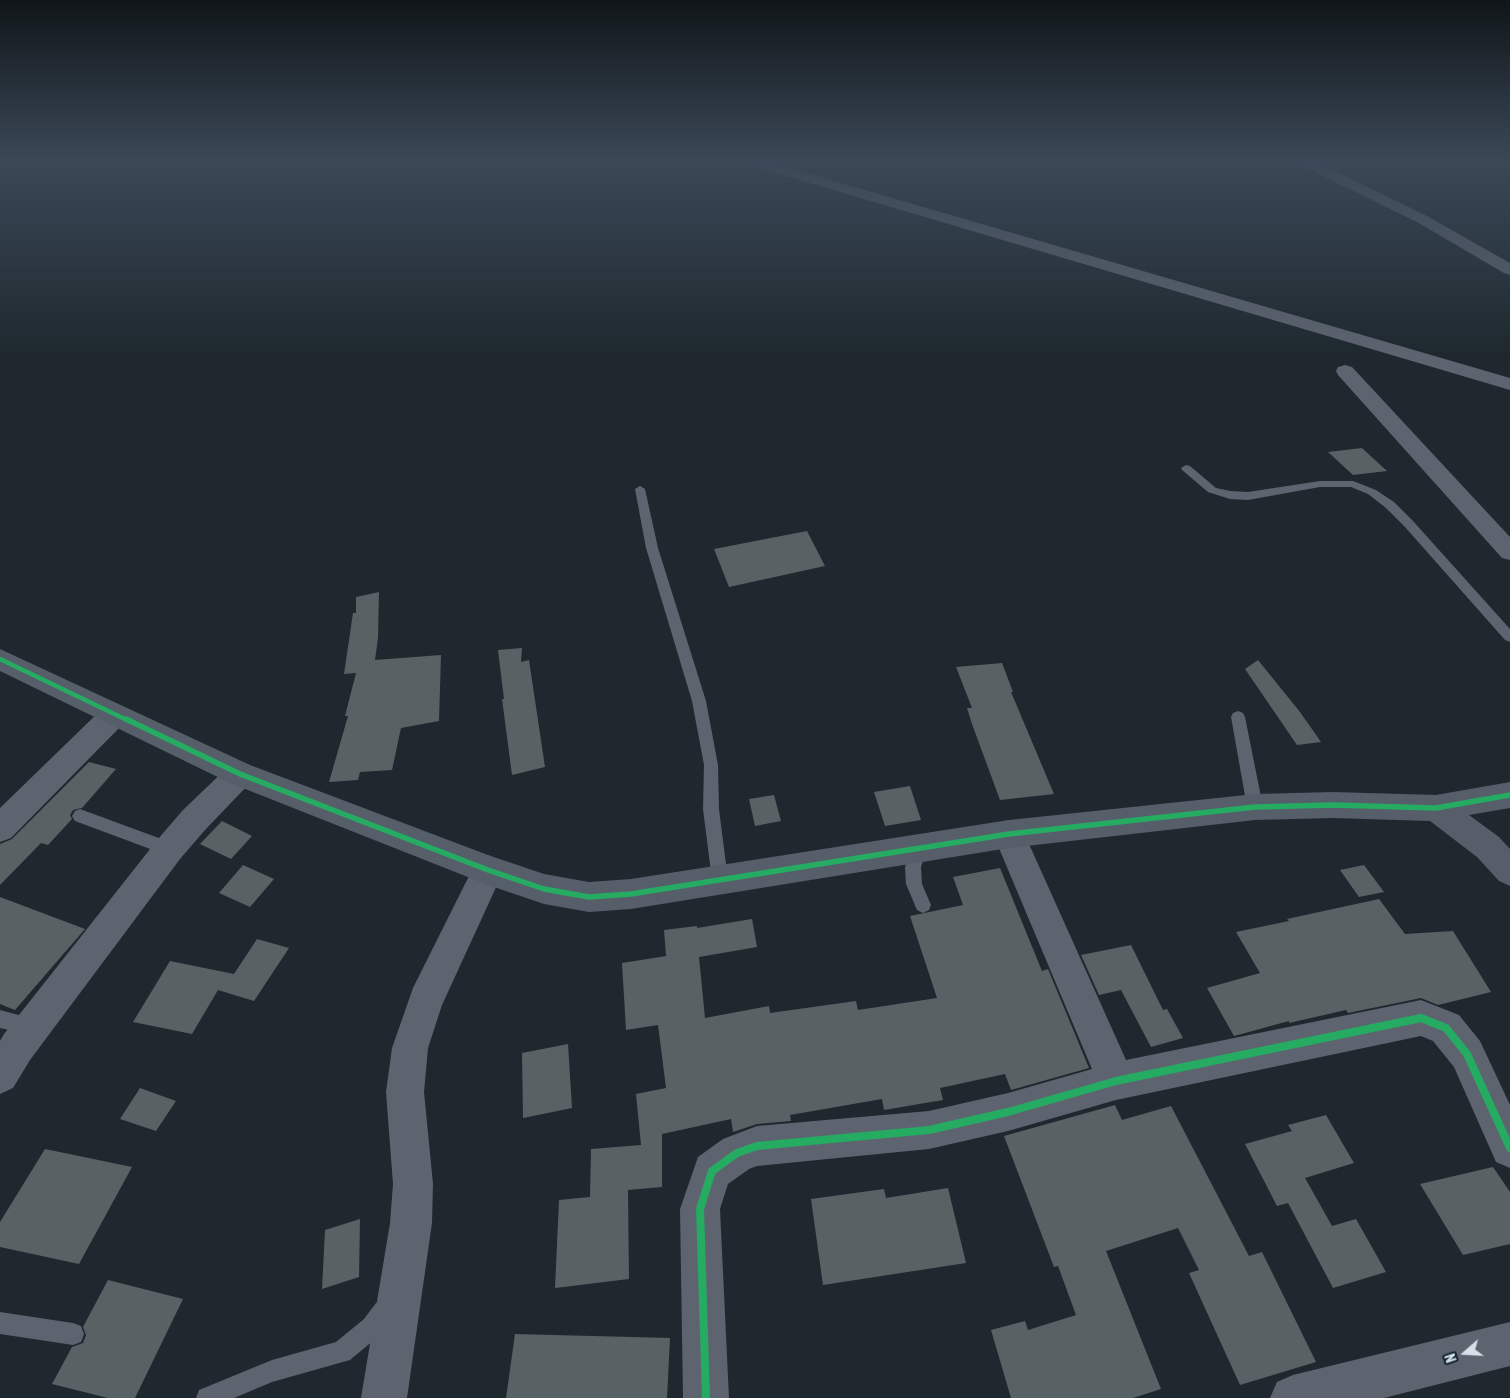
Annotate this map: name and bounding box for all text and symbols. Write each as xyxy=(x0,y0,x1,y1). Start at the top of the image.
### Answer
north arrow xyxy=(1440,1328,1490,1378)
text: N xyxy=(1442,1351,1460,1364)

